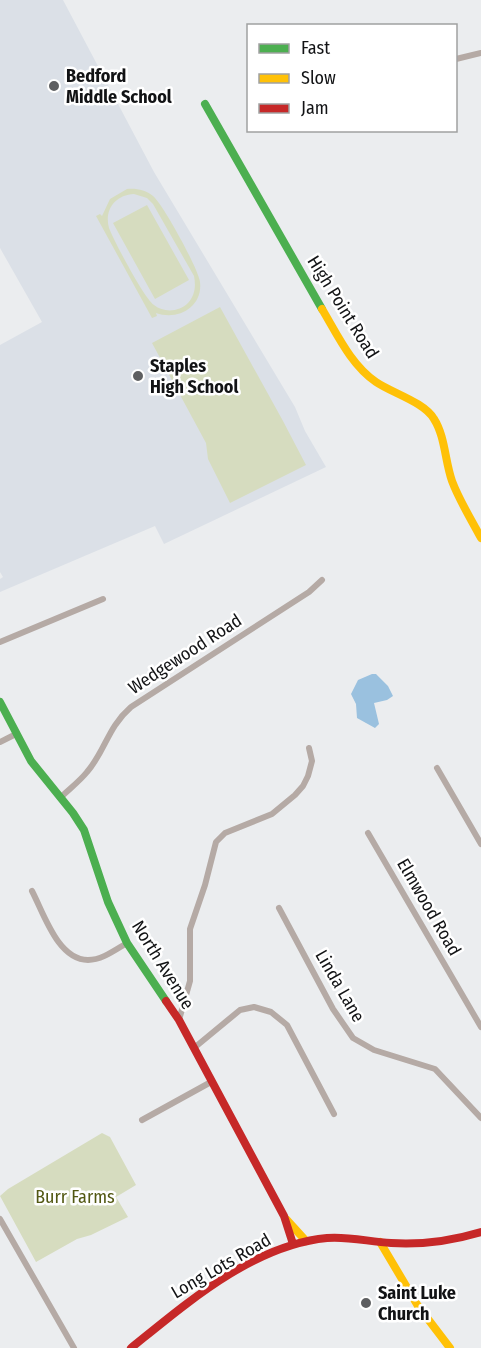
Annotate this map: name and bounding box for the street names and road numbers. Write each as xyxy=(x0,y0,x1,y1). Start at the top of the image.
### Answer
street label: High Point Road xyxy=(303,251,383,363)
street label: Wedgewood Road xyxy=(124,609,246,699)
street label: Elmwood Road xyxy=(392,854,466,960)
street label: North Avenue xyxy=(127,917,199,1013)
street label: Linda Lane xyxy=(311,946,370,1026)
street label: Long Lots Road xyxy=(167,1229,275,1303)

